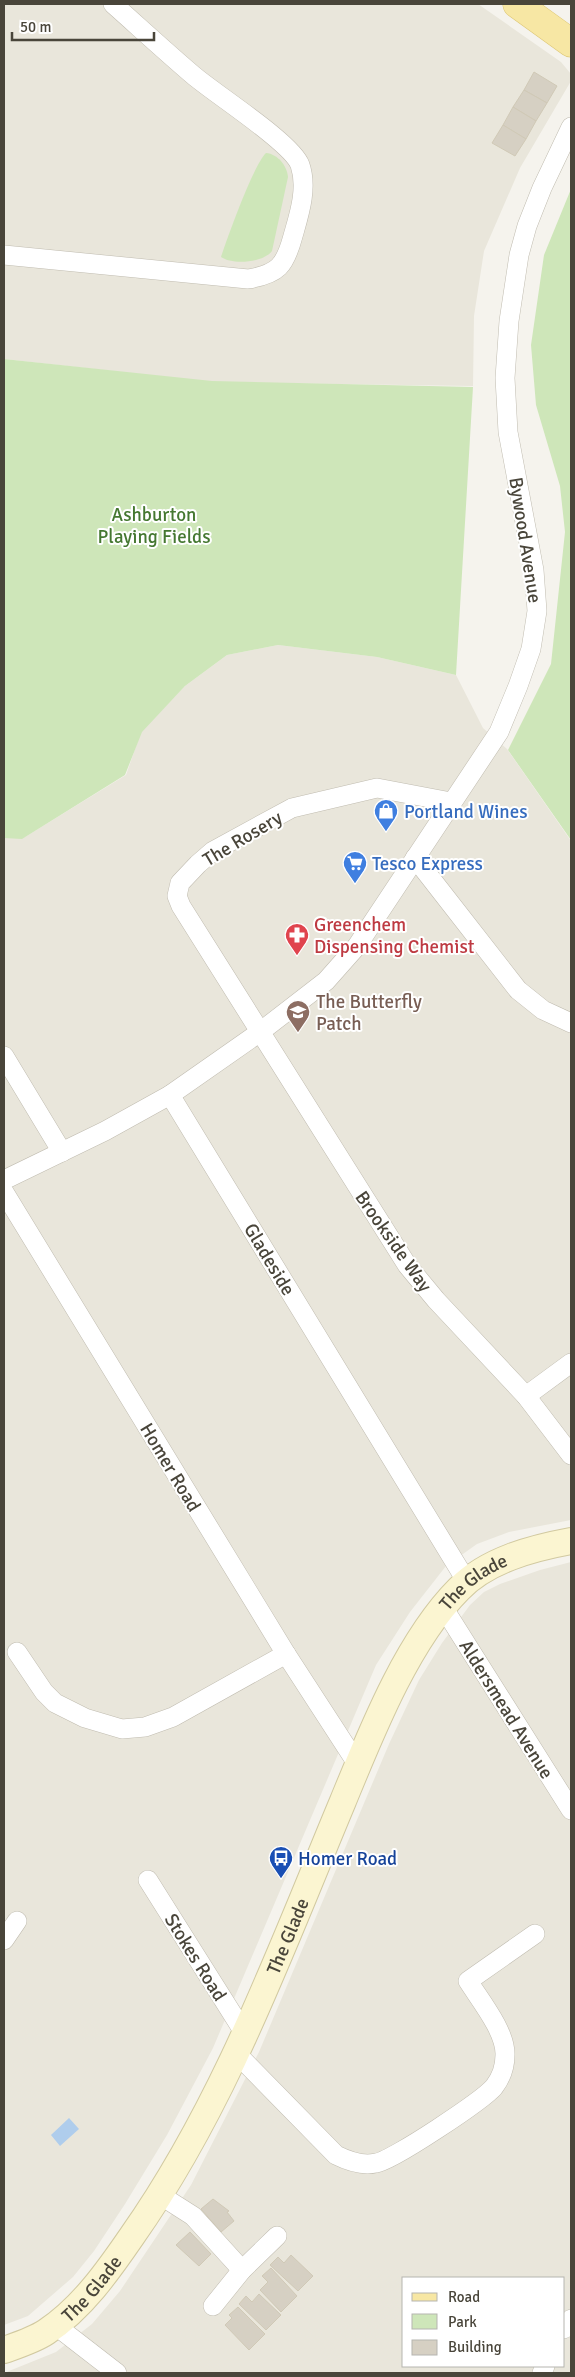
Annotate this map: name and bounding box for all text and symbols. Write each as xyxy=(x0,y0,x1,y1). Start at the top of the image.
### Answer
scale bar xyxy=(12,10,155,42)
text: 50 m xyxy=(20,18,51,36)
street label: Bywood Avenue xyxy=(503,476,547,605)
park label: Ashburton Playing Fields xyxy=(98,503,210,549)
shop icon: Portland Wines xyxy=(373,798,399,832)
place label: Portland Wines xyxy=(404,800,528,824)
street label: The Rosery xyxy=(198,806,287,872)
supermarket icon: Tesco Express xyxy=(342,850,368,884)
place label: Tesco Express xyxy=(372,852,483,876)
place label: Greenchem Dispensing Chemist xyxy=(314,913,475,959)
pharmacy icon: Greenchem Dispensing Chemist xyxy=(284,922,310,956)
place label: The Butterfly Patch xyxy=(316,990,422,1036)
school or university icon: The Butterfly Patch xyxy=(285,999,311,1033)
street label: Brookside Way xyxy=(349,1186,437,1297)
street label: Gladeside xyxy=(238,1219,300,1300)
street label: Homer Road xyxy=(134,1419,206,1516)
street label: The Glade xyxy=(434,1549,511,1615)
street label: Aldersmead Avenue xyxy=(454,1635,559,1784)
bus stop icon: Homer Road xyxy=(268,1845,294,1879)
place label: Homer Road xyxy=(298,1847,397,1871)
street label: The Glade xyxy=(262,1895,315,1978)
street label: Stokes Road xyxy=(159,1909,231,2006)
street label: The Glade xyxy=(57,2251,128,2328)
legend xyxy=(402,2277,565,2367)
text: Road xyxy=(448,2288,480,2306)
text: Park xyxy=(448,2313,477,2331)
text: Building xyxy=(448,2338,502,2356)

